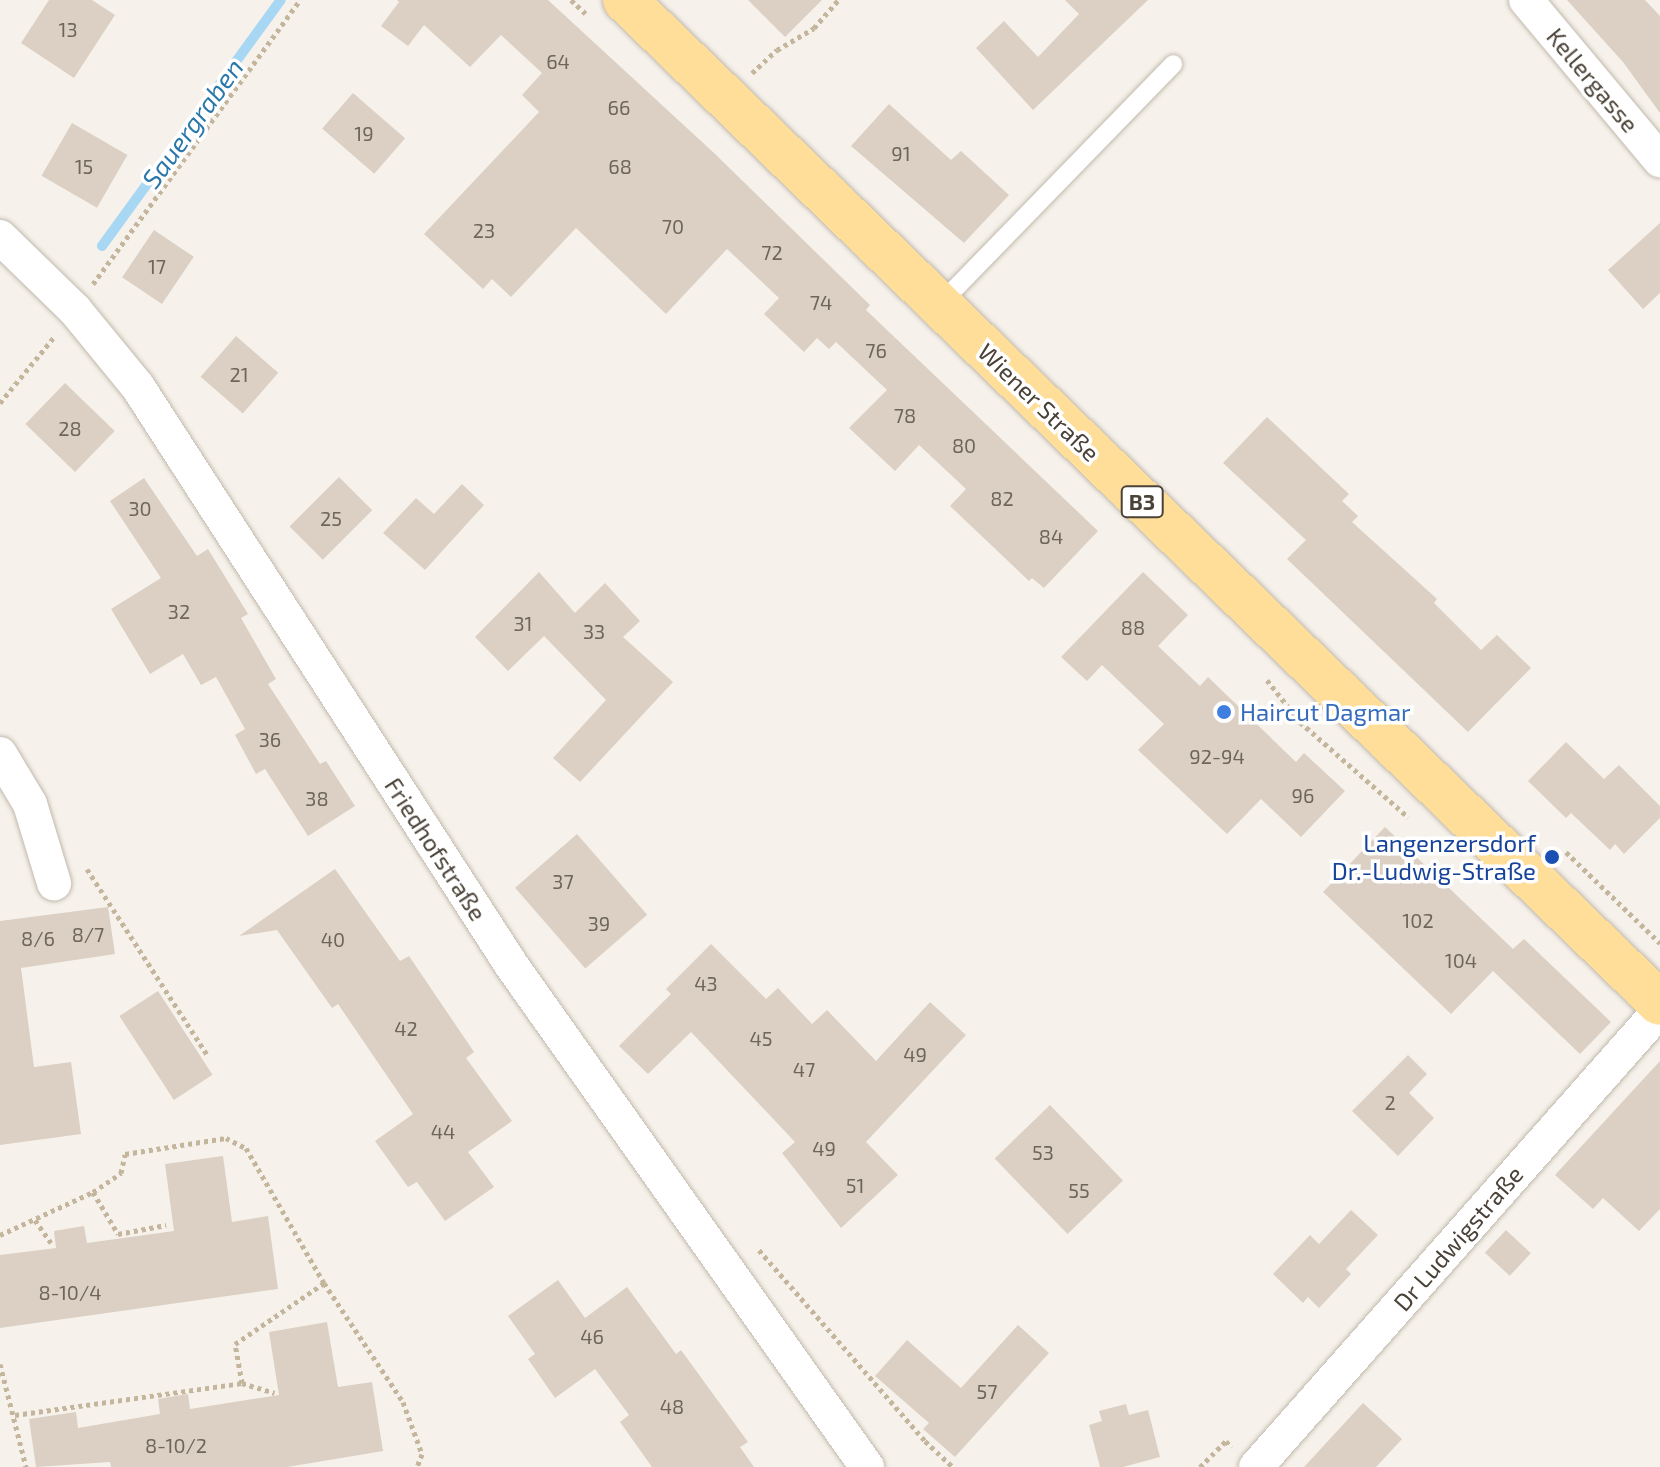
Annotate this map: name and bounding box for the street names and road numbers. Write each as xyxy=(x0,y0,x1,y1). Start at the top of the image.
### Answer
street label: Kellergasse xyxy=(1541,22,1645,138)
street label: Wiener Straße xyxy=(972,337,1106,467)
road number: B3 xyxy=(1120,484,1164,520)
street label: Friedhofstraße xyxy=(379,772,493,926)
street label: Dr Ludwigstraße xyxy=(1387,1159,1529,1317)

